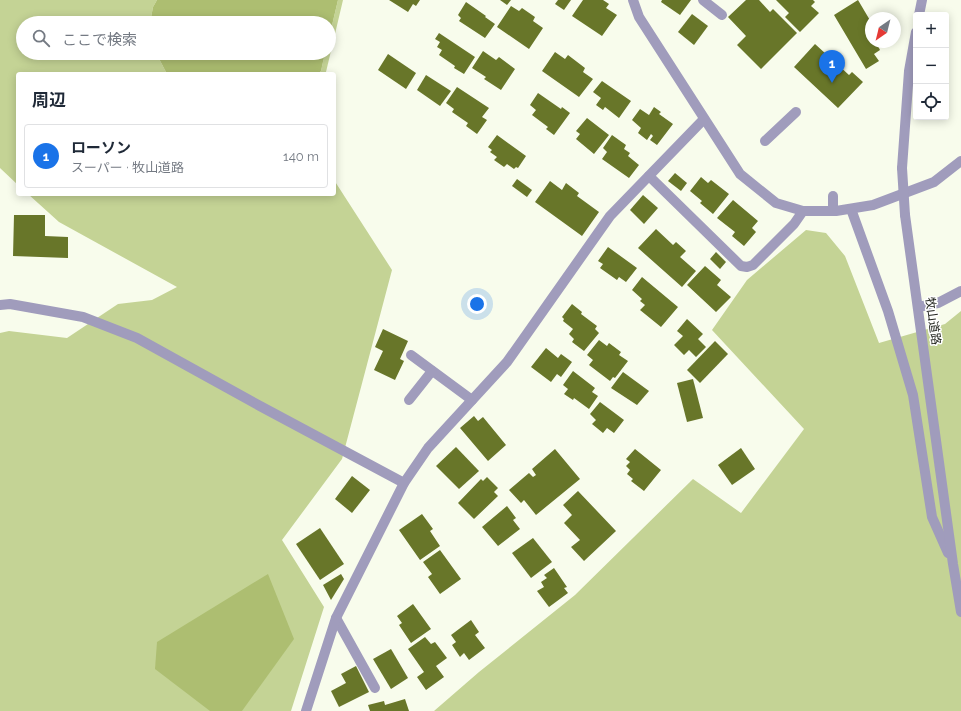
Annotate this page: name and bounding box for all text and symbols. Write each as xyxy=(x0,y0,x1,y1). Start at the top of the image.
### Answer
north arrow xyxy=(865,12,901,48)
map controls xyxy=(913,12,949,120)
button: + xyxy=(913,12,949,48)
search box xyxy=(16,16,336,60)
icon: search xyxy=(30,27,52,49)
text: ここで検索 xyxy=(62,31,137,49)
button: − xyxy=(913,48,949,84)
pin: 1 xyxy=(819,50,845,83)
button: locate xyxy=(913,84,949,120)
text: 周辺 xyxy=(32,90,66,110)
text: ローソン xyxy=(71,139,131,157)
text: 1 xyxy=(43,149,49,164)
text: 140 m xyxy=(283,149,319,164)
text: スーパー · 牧山道路 xyxy=(71,160,184,175)
your location xyxy=(467,294,487,314)
street label: 牧山道路 xyxy=(923,296,943,346)

